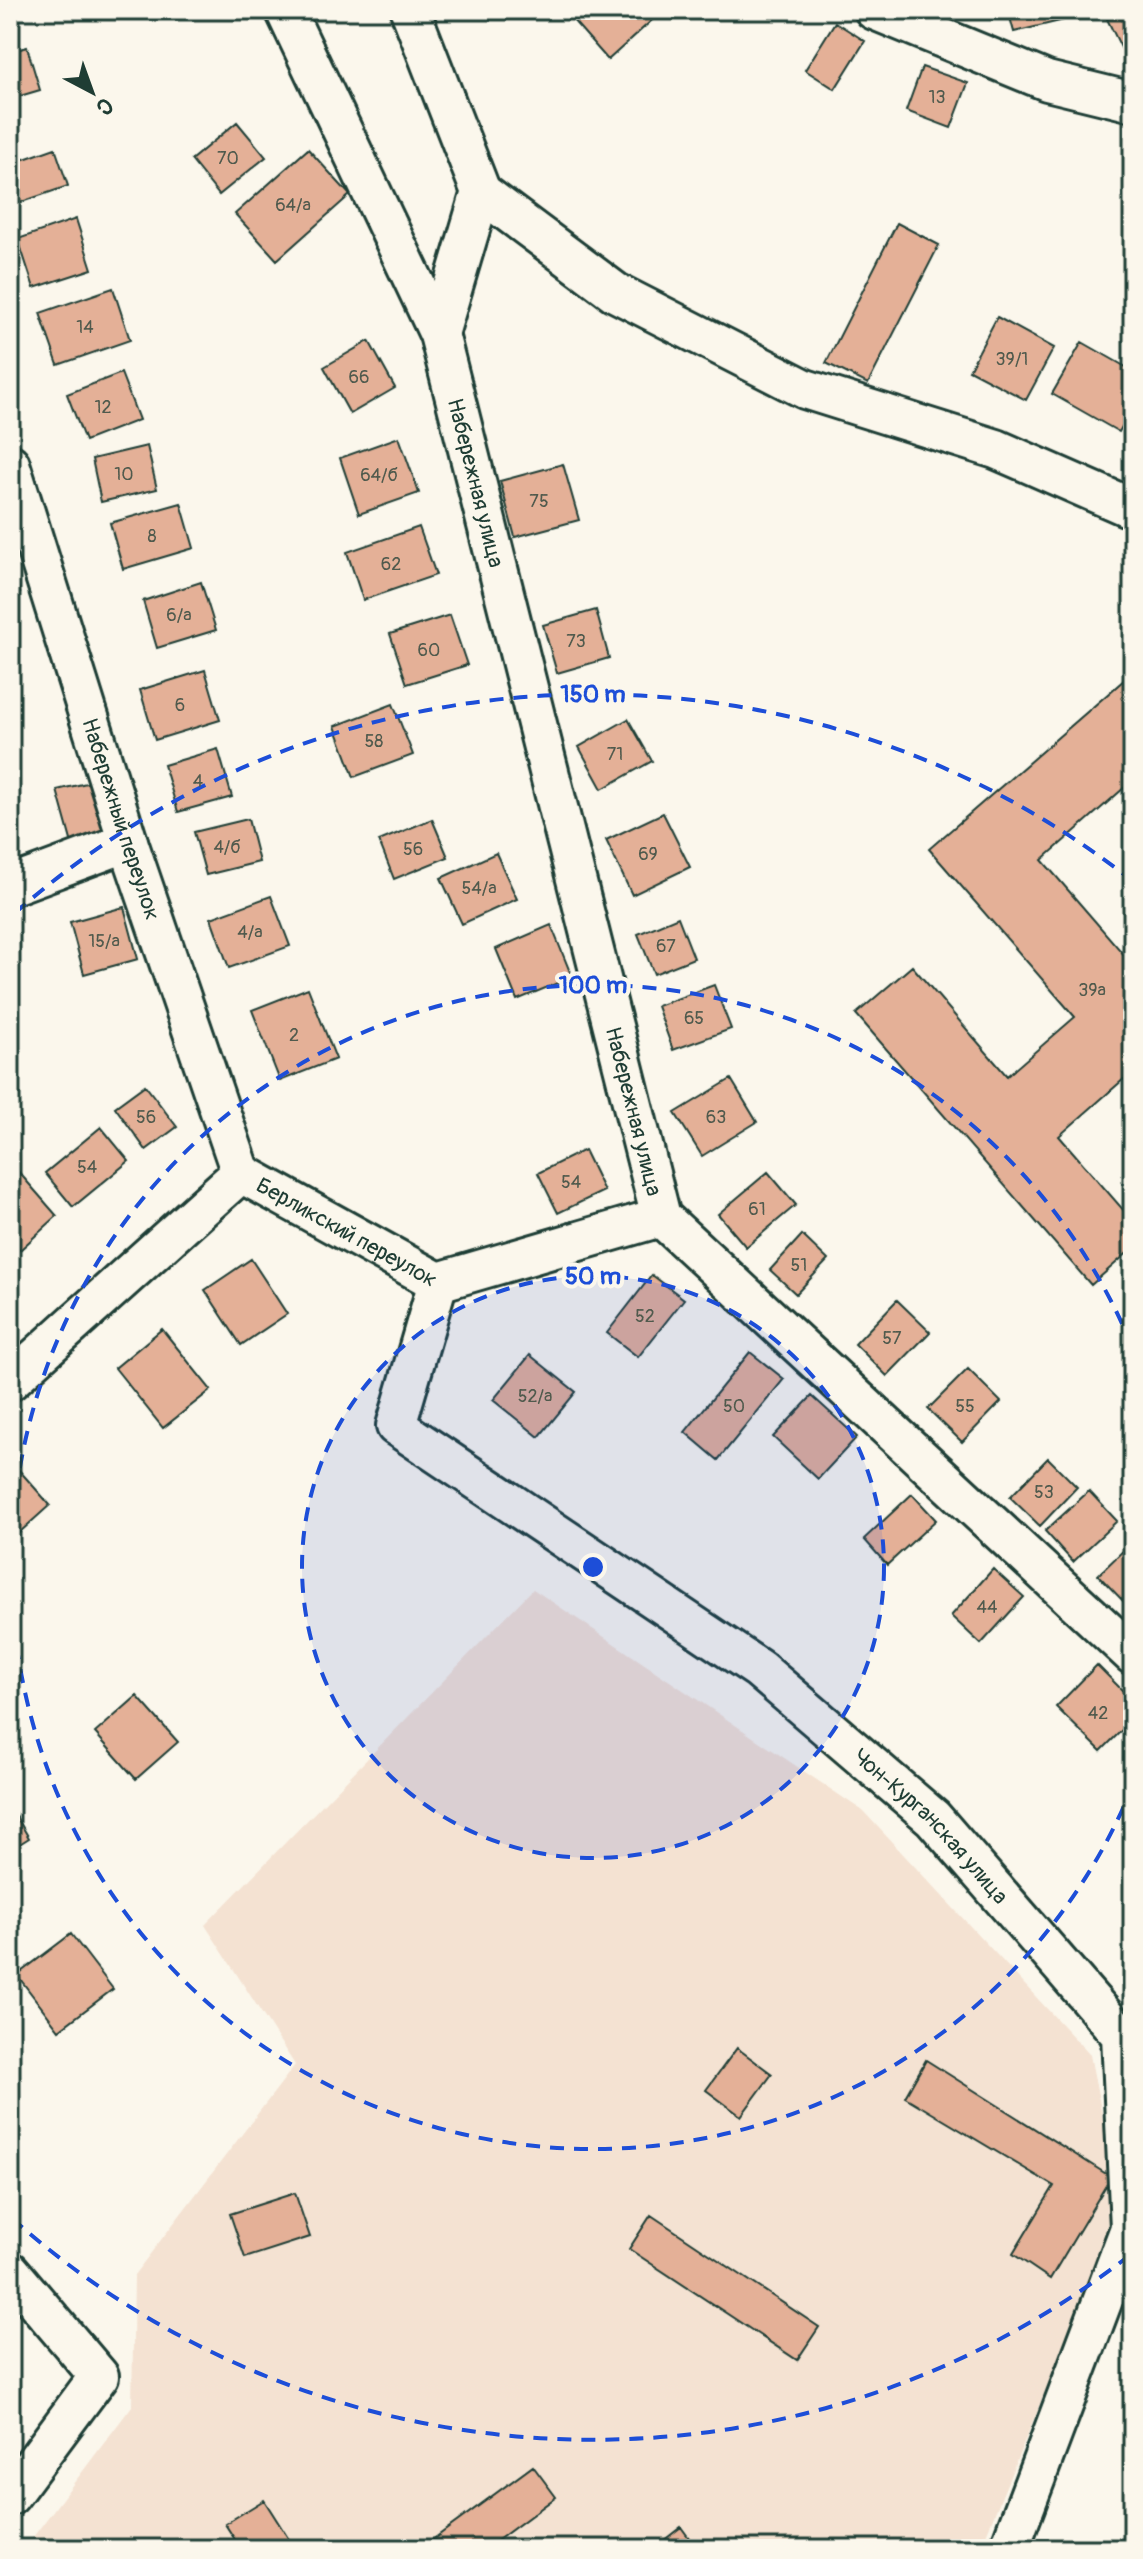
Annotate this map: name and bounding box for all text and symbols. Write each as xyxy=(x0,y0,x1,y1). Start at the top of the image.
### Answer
north arrow xyxy=(52,52,132,132)
house number: 13 xyxy=(928,86,946,109)
text: С xyxy=(90,91,119,122)
house number: 70 xyxy=(217,147,239,170)
house number: 64/а xyxy=(275,194,311,217)
house number: 14 xyxy=(76,316,94,339)
house number: 39/1 xyxy=(996,348,1028,371)
house number: 66 xyxy=(349,366,369,389)
street label: Набережная улица xyxy=(441,395,510,570)
house number: 12 xyxy=(94,396,112,419)
house number: 10 xyxy=(114,463,134,486)
house number: 64/б xyxy=(360,464,398,487)
house number: 75 xyxy=(529,490,549,513)
house number: 8 xyxy=(147,525,157,548)
house number: 62 xyxy=(381,553,401,576)
house number: 6/а xyxy=(166,604,192,627)
house number: 73 xyxy=(566,630,586,653)
house number: 60 xyxy=(418,639,440,662)
text: 150 m xyxy=(560,680,626,709)
house number: 6 xyxy=(175,694,185,717)
street label: Набережный переулок xyxy=(75,715,167,924)
house number: 58 xyxy=(365,730,383,753)
house number: 71 xyxy=(607,743,623,766)
house number: 4 xyxy=(193,770,204,793)
house number: 4/б xyxy=(213,836,241,859)
house number: 56 xyxy=(403,838,423,861)
house number: 69 xyxy=(638,843,658,866)
house number: 54/а xyxy=(461,877,497,900)
house number: 4/а xyxy=(237,921,263,944)
house number: 15/а xyxy=(88,930,120,953)
house number: 67 xyxy=(656,935,676,958)
text: 100 m xyxy=(559,971,627,1000)
house number: 39а xyxy=(1078,979,1106,1002)
house number: 65 xyxy=(684,1007,704,1030)
house number: 2 xyxy=(289,1024,299,1047)
street label: Набережная улица xyxy=(599,1024,668,1199)
house number: 56 xyxy=(136,1106,156,1129)
house number: 63 xyxy=(706,1106,726,1129)
house number: 54 xyxy=(77,1156,98,1179)
street label: Берликский переулок xyxy=(251,1171,442,1294)
house number: 54 xyxy=(561,1171,582,1194)
house number: 61 xyxy=(748,1198,766,1221)
house number: 51 xyxy=(791,1254,807,1277)
text: 50 m xyxy=(565,1262,621,1291)
house number: 52 xyxy=(635,1305,655,1328)
house number: 57 xyxy=(882,1327,902,1350)
house number: 52/а xyxy=(518,1385,552,1408)
house number: 50 xyxy=(723,1395,745,1418)
house number: 55 xyxy=(955,1395,975,1418)
house number: 53 xyxy=(1034,1481,1054,1504)
centre of rings xyxy=(579,1553,607,1581)
house number: 44 xyxy=(977,1596,998,1619)
house number: 42 xyxy=(1088,1702,1108,1725)
street label: Чон-Курганская улица xyxy=(847,1743,1014,1910)

